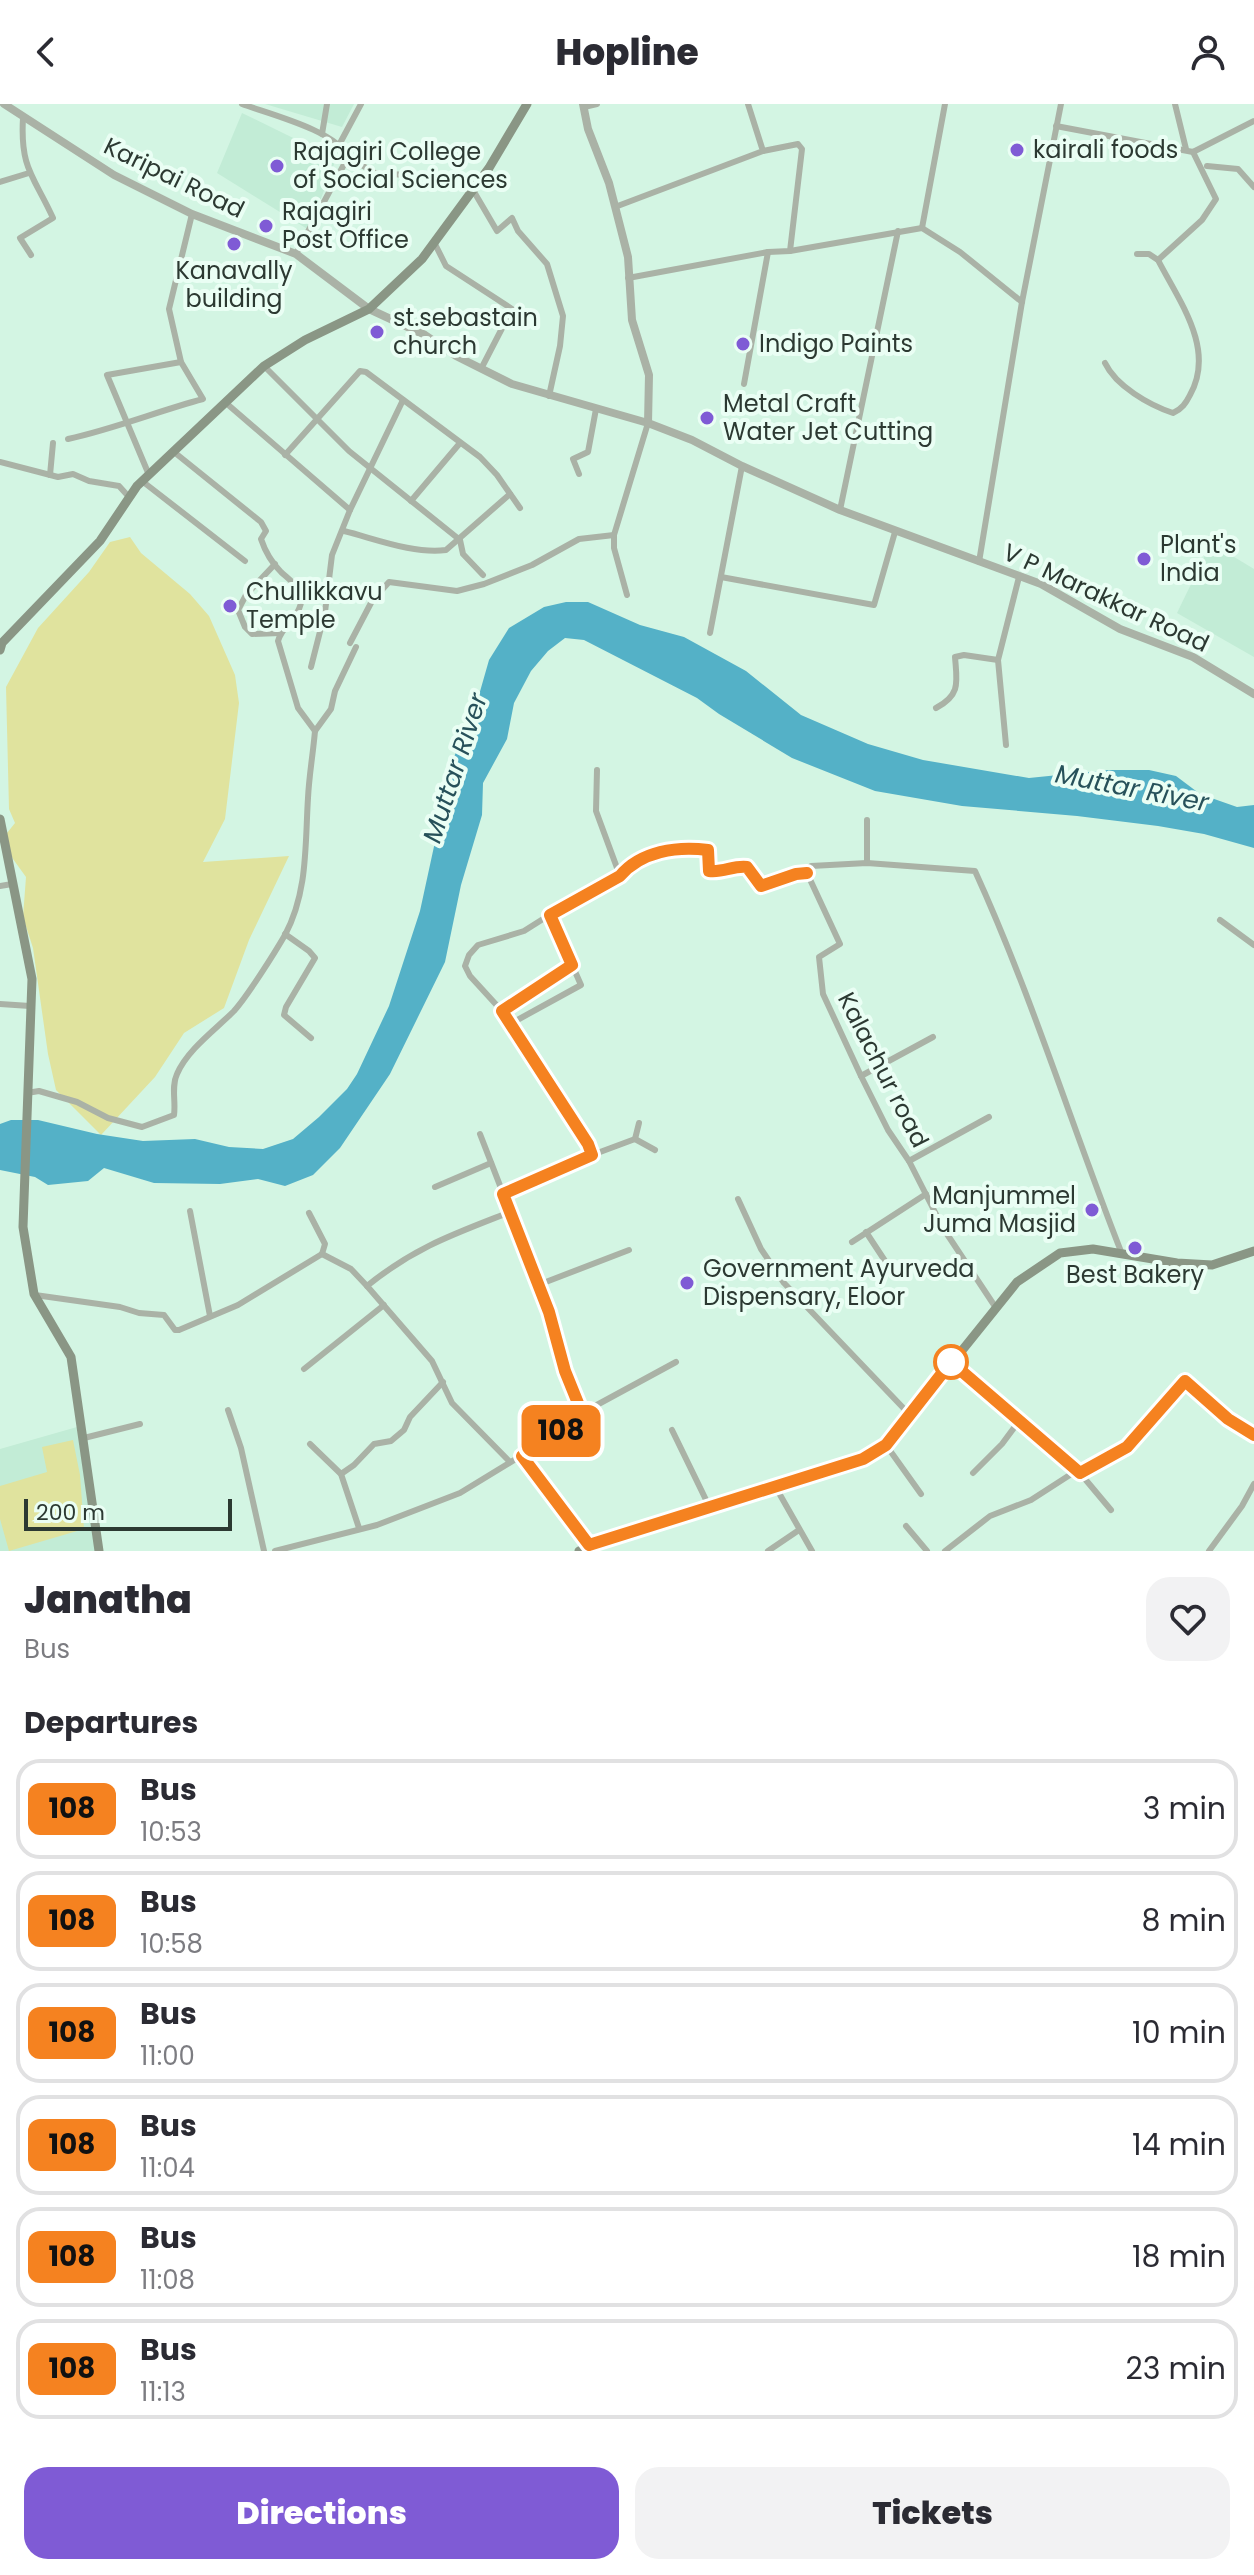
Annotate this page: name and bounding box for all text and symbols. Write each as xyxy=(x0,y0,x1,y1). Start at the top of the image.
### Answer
text: Hopline xyxy=(555,27,699,78)
icon: back xyxy=(24,30,68,74)
icon: person xyxy=(1186,30,1230,74)
street label: Karipai Road xyxy=(98,129,250,226)
place label: kairali foods xyxy=(1033,133,1178,166)
place label: Rajagiri College of Social Sciences xyxy=(293,135,508,196)
marker: kairali foods xyxy=(1008,141,1026,159)
marker: Rajagiri College of Social Sciences xyxy=(268,157,286,175)
place label: Rajagiri Post Office xyxy=(282,195,409,256)
marker: Rajagiri Post Office xyxy=(257,217,275,235)
marker: Kanavally building xyxy=(225,235,243,253)
place label: Kanavally building xyxy=(175,254,293,315)
place label: st.sebastain church xyxy=(393,301,538,362)
marker: st.sebastain church xyxy=(368,323,386,341)
place label: Indigo Paints xyxy=(759,327,913,360)
marker: Indigo Paints xyxy=(734,335,752,353)
place label: Metal Craft Water Jet Cutting xyxy=(723,387,933,448)
marker: Metal Craft Water Jet Cutting xyxy=(698,409,716,427)
place label: Plant's India xyxy=(1160,528,1236,589)
street label: V P Marakkar Road xyxy=(998,535,1215,660)
marker: Plant's India xyxy=(1135,550,1153,568)
place label: Chullikkavu Temple xyxy=(246,575,383,636)
marker: Chullikkavu Temple xyxy=(221,597,239,615)
water label: Muttar River xyxy=(414,687,497,848)
water label: Muttar River xyxy=(1052,755,1213,821)
street label: Kalachur road xyxy=(830,986,937,1153)
place label: Manjummel Juma Masjid xyxy=(923,1179,1076,1240)
marker: Manjummel Juma Masjid xyxy=(1083,1201,1101,1219)
marker: Best Bakery xyxy=(1126,1239,1144,1257)
place label: Government Ayurveda Dispensary, Eloor xyxy=(703,1252,975,1313)
place label: Best Bakery xyxy=(1066,1258,1204,1291)
marker: Government Ayurveda Dispensary, Eloor xyxy=(678,1274,696,1292)
unlabelled marker xyxy=(934,1345,968,1379)
line badge: 108 xyxy=(515,1405,607,1457)
text: 108 xyxy=(538,1411,584,1450)
scale bar xyxy=(24,1495,232,1531)
text: 200 m xyxy=(36,1497,105,1528)
text: Janatha xyxy=(24,1573,192,1626)
button: heart xyxy=(1146,1577,1230,1661)
text: Bus xyxy=(24,1631,70,1667)
text: Departures xyxy=(24,1701,198,1744)
text: Bus xyxy=(140,1768,197,1811)
text: 3 min xyxy=(1143,1787,1226,1830)
text: 108 xyxy=(49,1789,95,1828)
text: 10:53 xyxy=(140,1814,202,1850)
text: Bus xyxy=(140,1880,197,1923)
text: 8 min xyxy=(1142,1899,1226,1942)
text: 108 xyxy=(49,1901,95,1940)
text: 10:58 xyxy=(140,1926,203,1962)
text: Bus xyxy=(140,1992,197,2035)
text: 10 min xyxy=(1132,2011,1226,2054)
text: 108 xyxy=(49,2013,95,2052)
text: 11:00 xyxy=(140,2038,195,2074)
text: Bus xyxy=(140,2104,197,2147)
text: 14 min xyxy=(1132,2123,1226,2166)
text: 108 xyxy=(49,2125,95,2164)
text: 11:04 xyxy=(140,2150,195,2186)
text: Bus xyxy=(140,2216,197,2259)
text: 18 min xyxy=(1132,2235,1226,2278)
text: 108 xyxy=(49,2237,95,2276)
text: 11:08 xyxy=(140,2262,195,2298)
text: Bus xyxy=(140,2328,197,2371)
text: 23 min xyxy=(1126,2347,1226,2390)
text: 108 xyxy=(49,2349,95,2388)
text: 11:13 xyxy=(140,2374,186,2410)
button: Directions xyxy=(24,2467,619,2559)
button: Tickets xyxy=(635,2467,1230,2559)

